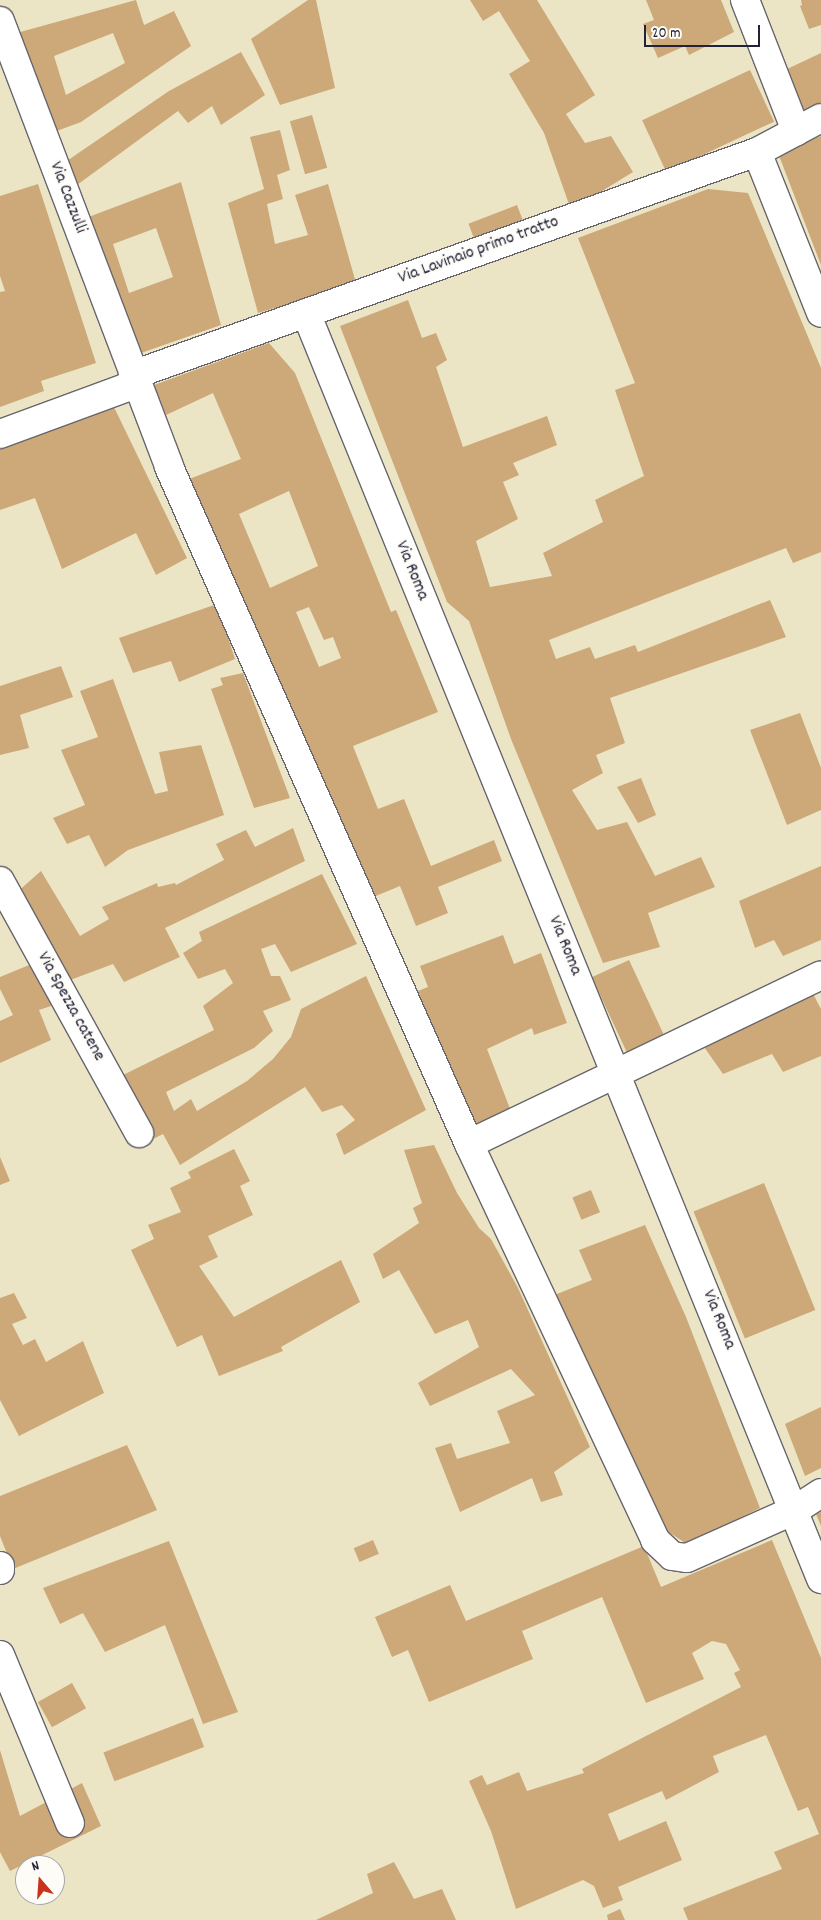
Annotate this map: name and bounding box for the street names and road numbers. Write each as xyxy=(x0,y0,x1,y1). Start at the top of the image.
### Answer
street label: Via Cazzulli xyxy=(43,159,91,237)
street label: Via Lavinaio primo tratto xyxy=(396,212,562,290)
street label: Via Roma xyxy=(389,538,433,604)
street label: Via Roma xyxy=(542,913,586,979)
street label: Via Spezza catene xyxy=(31,949,109,1065)
street label: Via Roma xyxy=(696,1287,740,1353)

